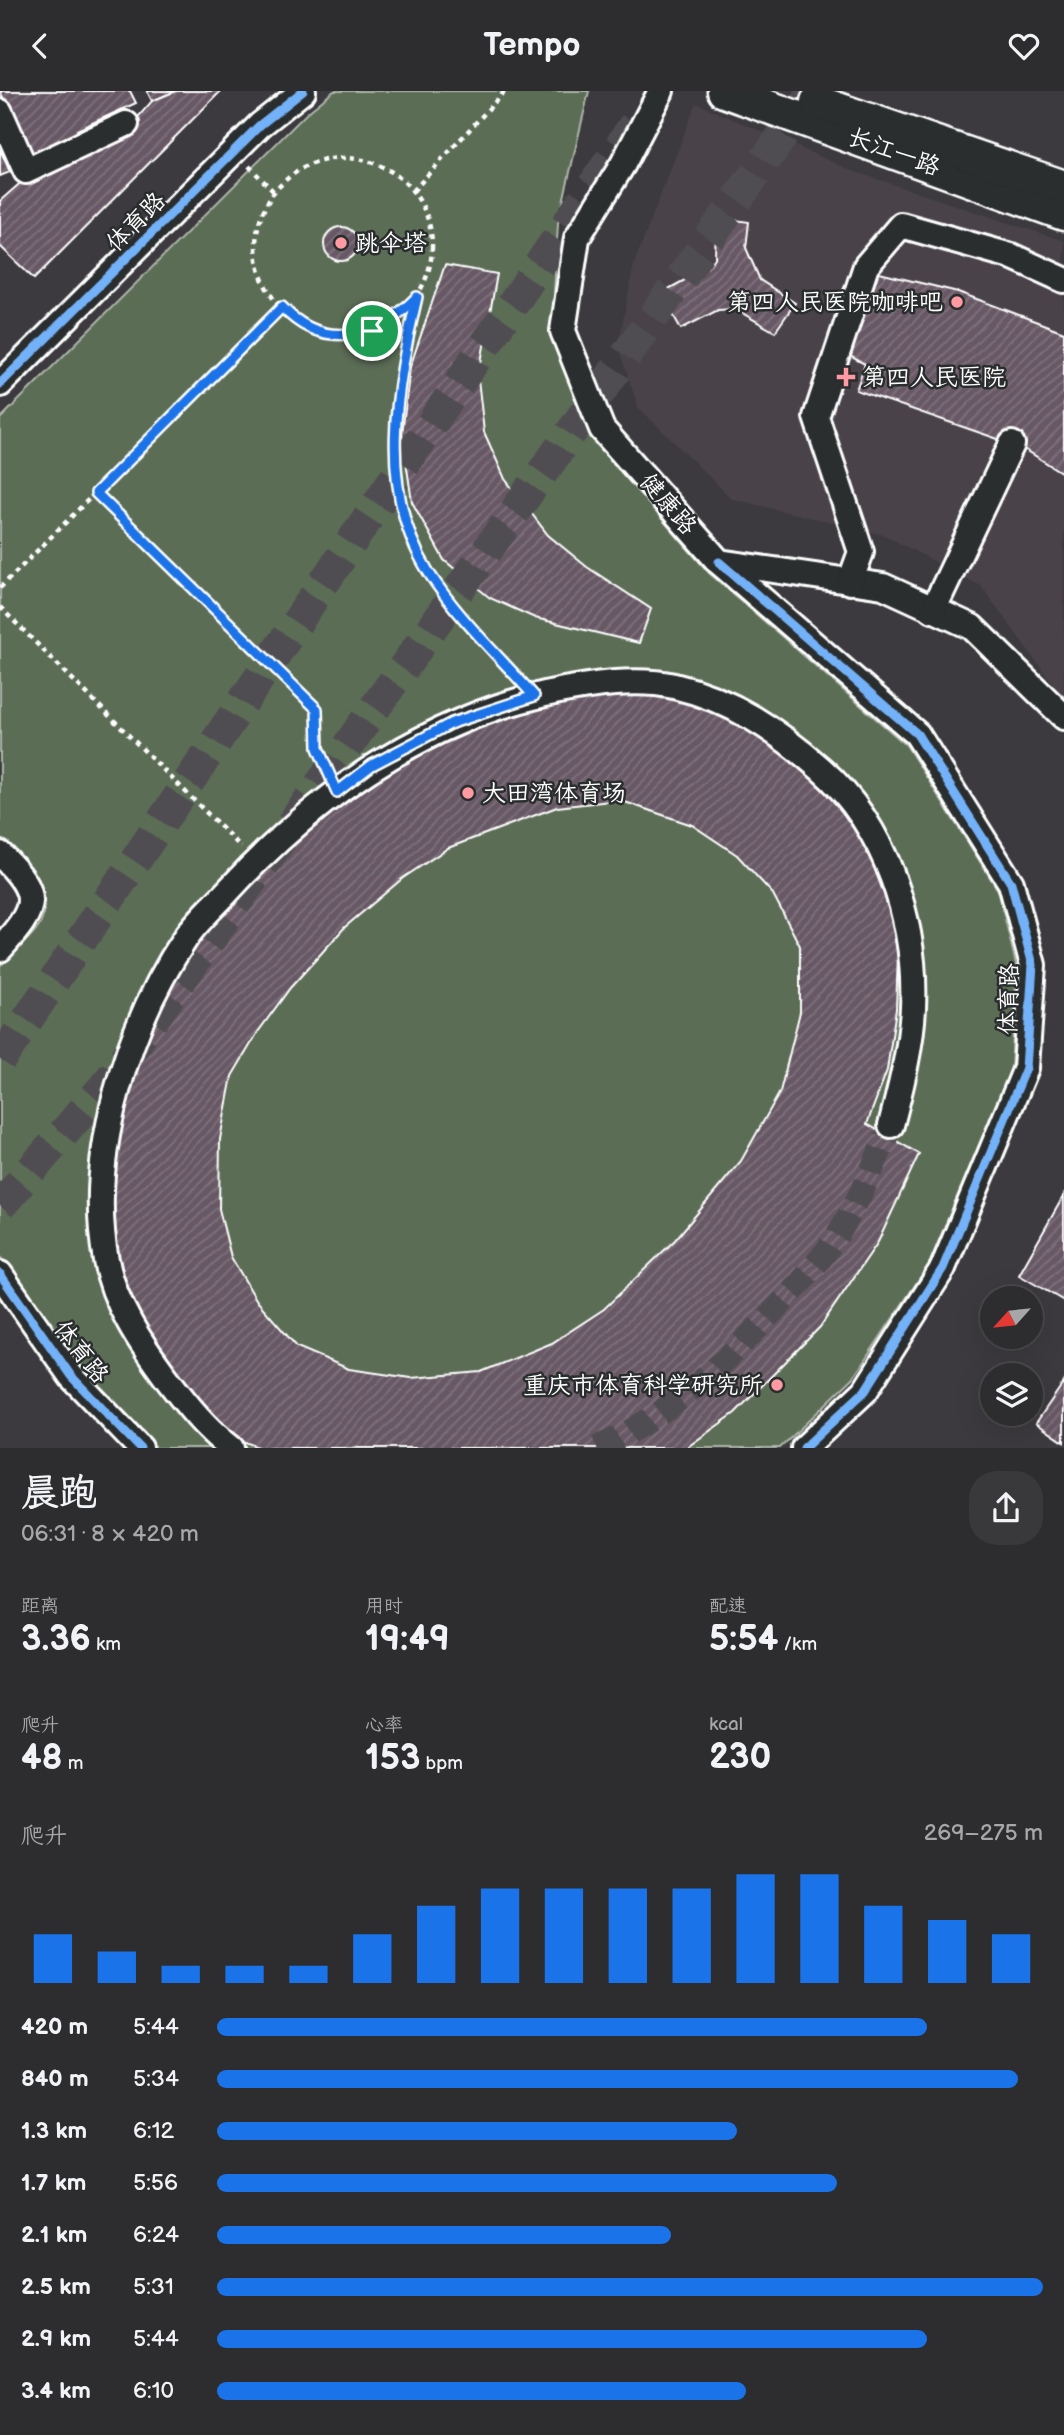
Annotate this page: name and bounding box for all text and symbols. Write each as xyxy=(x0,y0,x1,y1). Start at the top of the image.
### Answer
text: Tempo xyxy=(484,26,581,65)
icon: back xyxy=(21,27,59,65)
icon: heart xyxy=(1005,27,1043,65)
street label: 长江一路 xyxy=(844,122,944,182)
street label: 体育路 xyxy=(100,186,172,258)
place label: 跳伞塔 xyxy=(355,229,427,258)
marker: 跳伞塔 xyxy=(333,235,349,251)
place label: 第四人民医院咖啡吧 xyxy=(727,288,943,317)
marker: 第四人民医院咖啡吧 xyxy=(949,294,965,310)
pin xyxy=(342,301,402,361)
icon: arrive xyxy=(353,312,391,350)
place label: 第四人民医院 xyxy=(862,363,1006,392)
marker: 第四人民医院 xyxy=(836,367,856,387)
street label: 健康路 xyxy=(633,467,703,541)
place label: 大田湾体育场 xyxy=(482,779,626,808)
marker: 大田湾体育场 xyxy=(460,785,476,801)
street label: 体育路 xyxy=(994,963,1024,1035)
north arrow xyxy=(980,1286,1043,1349)
map controls xyxy=(980,1286,1043,1426)
street label: 体育路 xyxy=(47,1315,115,1389)
button: layers xyxy=(980,1363,1043,1426)
place label: 重庆市体育科学研究所 xyxy=(523,1371,763,1400)
marker: 重庆市体育科学研究所 xyxy=(769,1377,785,1393)
text: 晨跑 xyxy=(21,1471,97,1516)
button: share xyxy=(969,1471,1043,1545)
text: 06:31 · 8 × 420 m xyxy=(21,1520,199,1548)
text: 距离 xyxy=(21,1595,59,1618)
text: 用时 xyxy=(365,1595,403,1618)
text: 配速 xyxy=(709,1595,747,1618)
text: 3.36 xyxy=(21,1618,91,1661)
text: 19:49 xyxy=(365,1618,450,1661)
text: 5:54 xyxy=(709,1618,778,1661)
text: km xyxy=(91,1633,121,1656)
text: /km xyxy=(778,1633,817,1656)
text: kcal xyxy=(709,1713,743,1736)
text: 爬升 xyxy=(21,1714,59,1737)
text: 心率 xyxy=(365,1714,403,1737)
text: 230 xyxy=(709,1736,771,1779)
text: 48 xyxy=(21,1737,63,1780)
text: 153 xyxy=(365,1737,420,1780)
text: m xyxy=(63,1752,84,1775)
text: bpm xyxy=(420,1752,463,1775)
text: 269–275 m xyxy=(924,1819,1043,1847)
text: 爬升 xyxy=(21,1822,67,1850)
text: 420 m xyxy=(21,2013,88,2041)
text: 5:44 xyxy=(133,2013,179,2041)
text: 840 m xyxy=(21,2065,89,2093)
text: 5:34 xyxy=(133,2065,179,2093)
text: 1.3 km xyxy=(21,2117,87,2145)
text: 6:12 xyxy=(133,2117,174,2145)
text: 1.7 km xyxy=(21,2169,86,2197)
text: 5:56 xyxy=(133,2169,178,2197)
text: 2.1 km xyxy=(21,2221,87,2249)
text: 6:24 xyxy=(133,2221,179,2249)
text: 2.5 km xyxy=(21,2273,91,2301)
text: 5:31 xyxy=(133,2273,174,2301)
text: 2.9 km xyxy=(21,2325,91,2353)
text: 5:44 xyxy=(133,2325,179,2353)
text: 3.4 km xyxy=(21,2377,91,2405)
text: 6:10 xyxy=(133,2377,174,2405)

